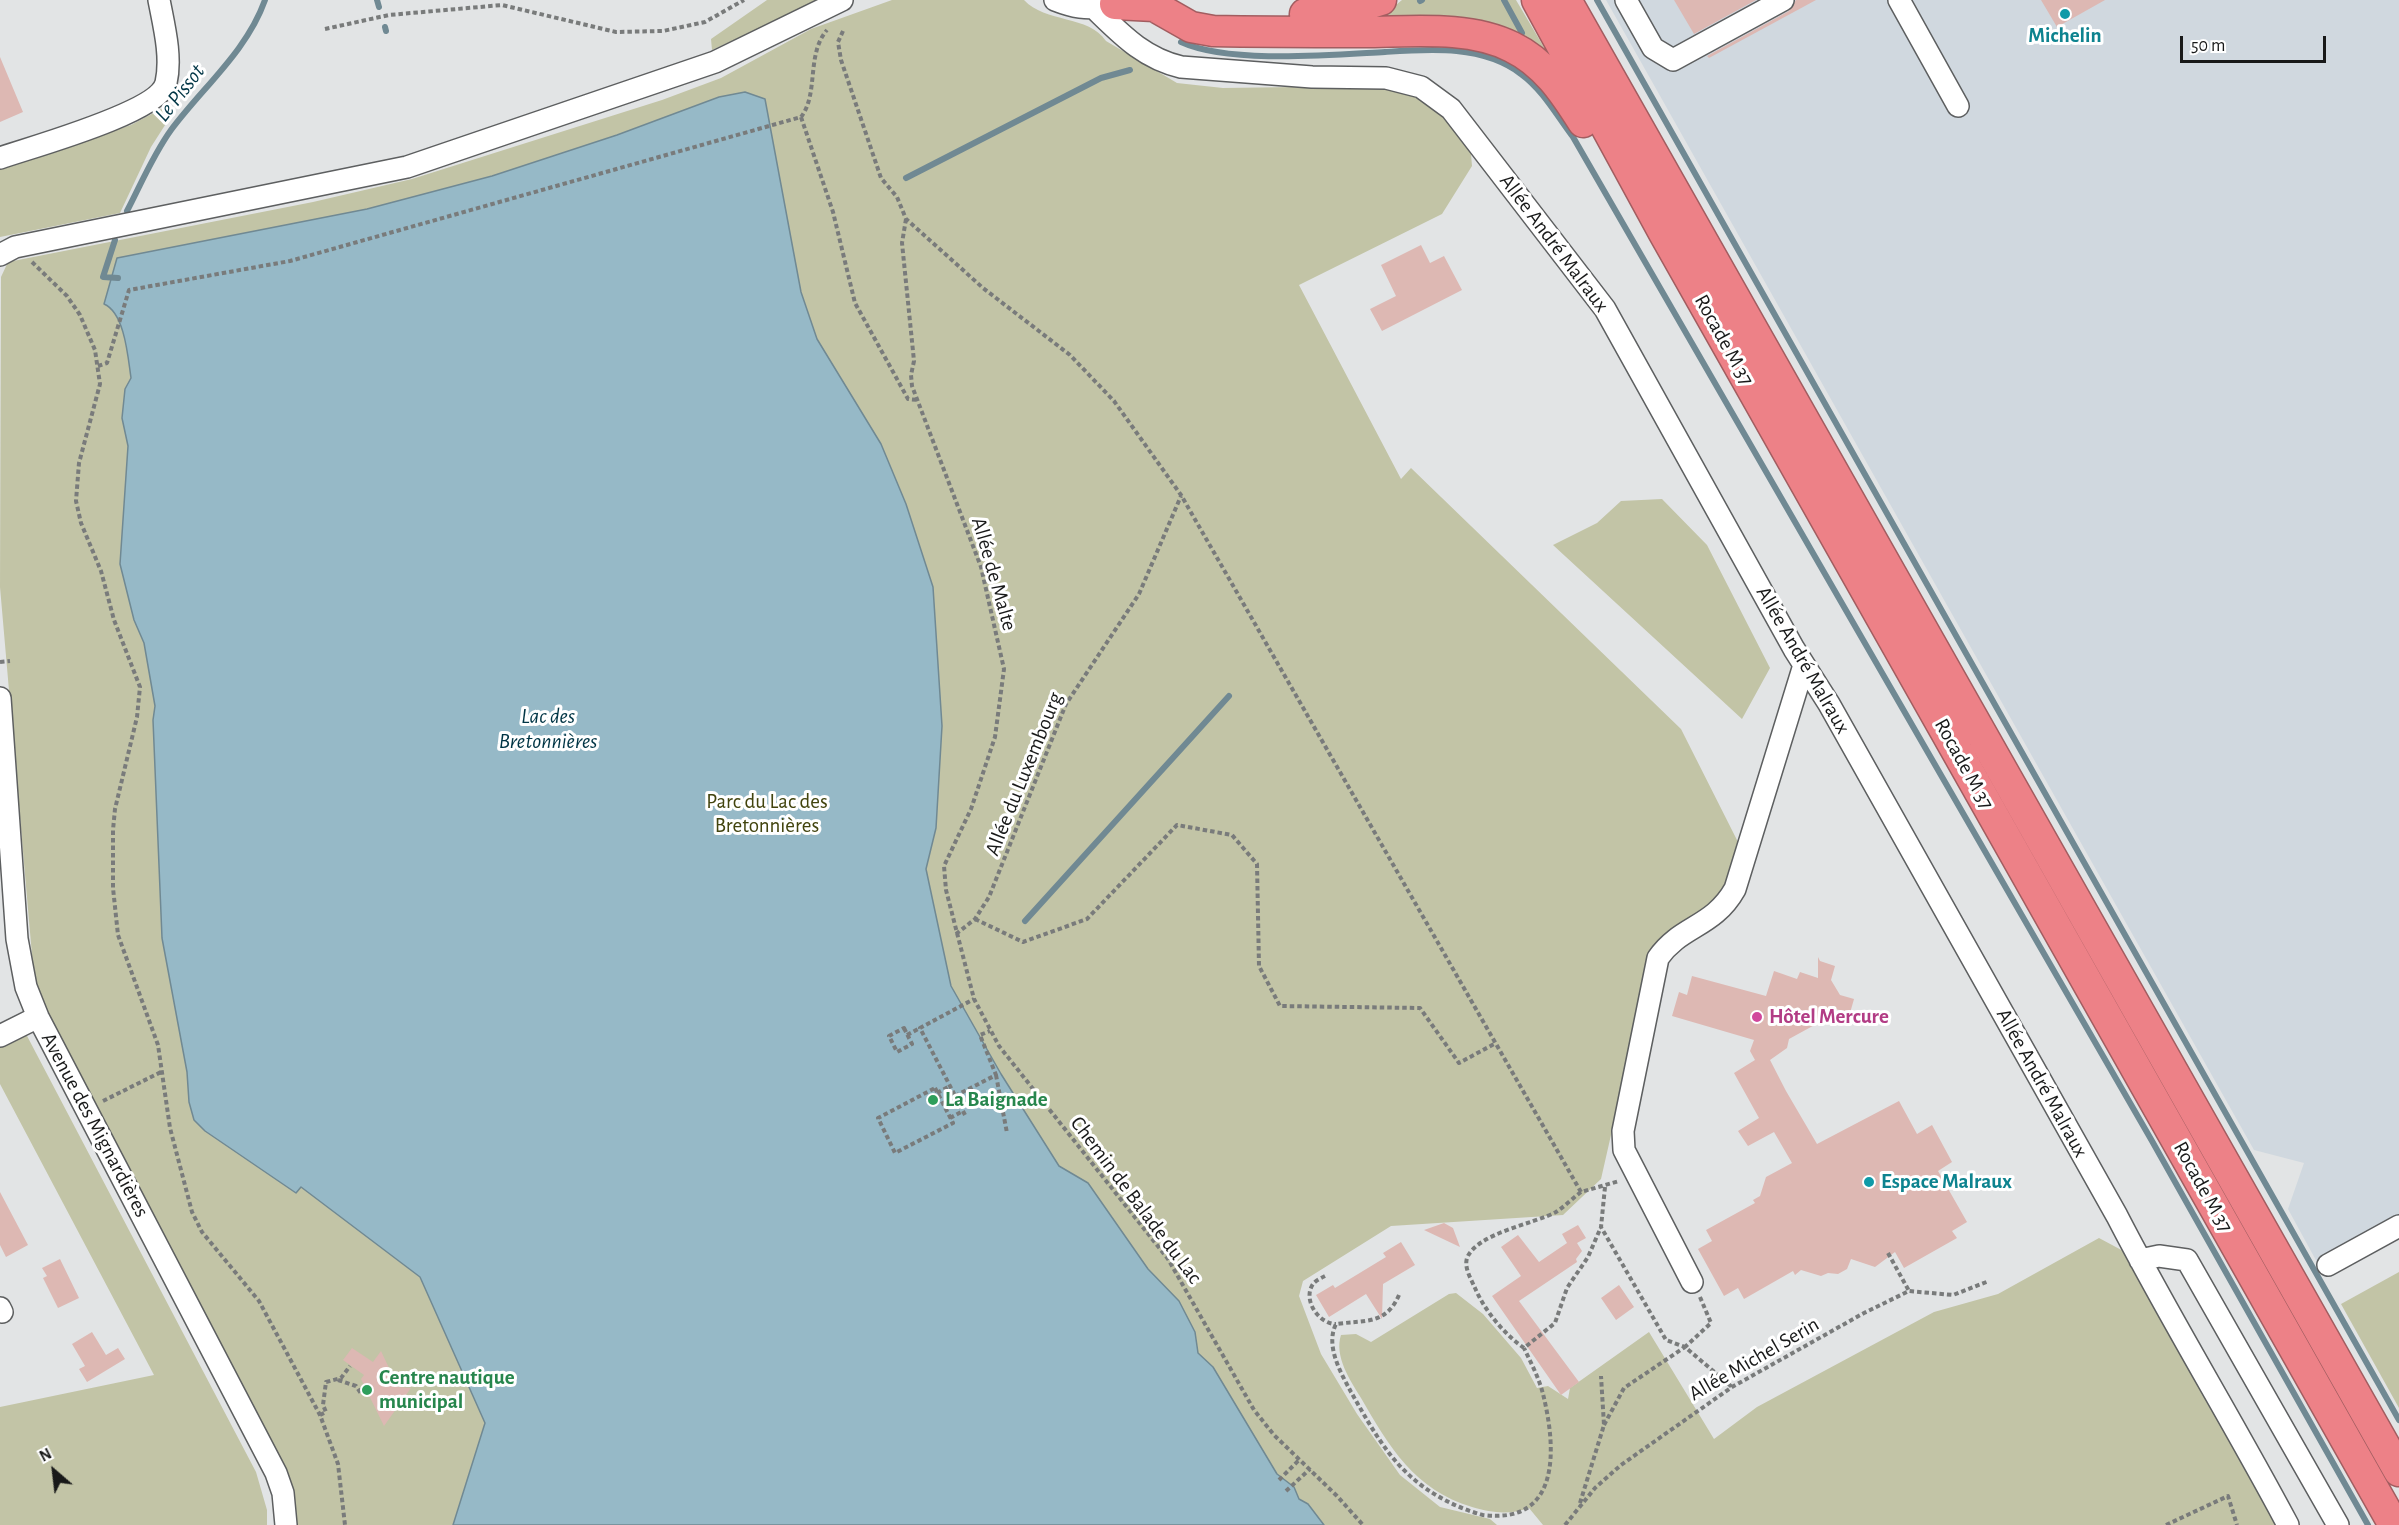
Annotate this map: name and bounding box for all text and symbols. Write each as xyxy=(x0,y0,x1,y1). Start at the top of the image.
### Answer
marker: Michelin xyxy=(2058,7,2072,21)
place label: Michelin xyxy=(2028,23,2102,49)
scale bar xyxy=(2183,24,2328,62)
text: 50 m xyxy=(2191,37,2225,55)
water label: Le Pissot xyxy=(149,59,211,127)
street label: Allée André Malraux xyxy=(1494,169,1614,317)
street label: Rocade M 37 xyxy=(1689,290,1759,390)
street label: Allée de Malte xyxy=(966,514,1022,634)
street label: Allée André Malraux xyxy=(1751,582,1855,738)
street label: Allée du Luxembourg xyxy=(980,689,1068,859)
water label: Lac des Bretonnières xyxy=(499,703,597,754)
street label: Rocade M 37 xyxy=(1929,714,1999,814)
park label: Parc du Lac des Bretonnières xyxy=(706,789,828,839)
place label: Hôtel Mercure xyxy=(1769,1004,1889,1030)
street label: Allée André Malraux xyxy=(1991,1004,2093,1162)
marker: Hôtel Mercure xyxy=(1750,1010,1764,1024)
street label: Avenue des Mignardières xyxy=(36,1028,154,1222)
place label: La Baignade xyxy=(945,1087,1048,1113)
marker: La Baignade xyxy=(926,1093,940,1107)
street label: Chemin de Balade du Lac xyxy=(1065,1111,1207,1289)
street label: Rocade M 37 xyxy=(2168,1137,2238,1237)
place label: Espace Malraux xyxy=(1881,1169,2012,1195)
marker: Espace Malraux xyxy=(1862,1175,1876,1189)
street label: Allée Michel Serin xyxy=(1684,1312,1824,1406)
place label: Centre nautique municipal xyxy=(379,1365,515,1415)
marker: Centre nautique municipal xyxy=(360,1383,374,1397)
north arrow xyxy=(24,1441,84,1501)
text: N xyxy=(37,1445,54,1465)

